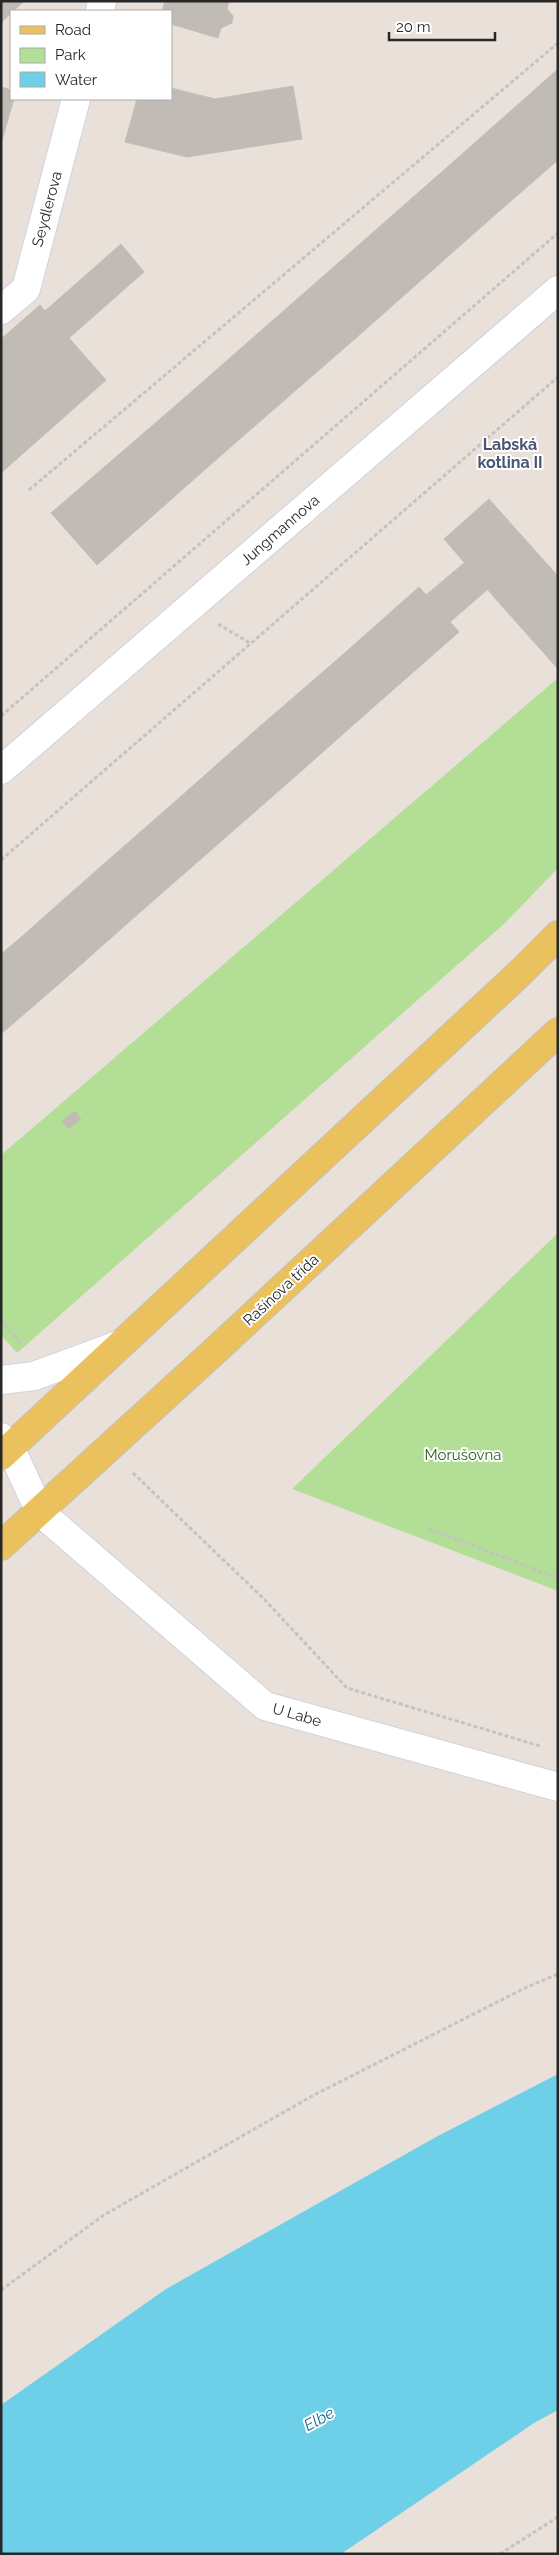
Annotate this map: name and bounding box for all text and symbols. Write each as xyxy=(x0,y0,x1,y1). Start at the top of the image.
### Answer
legend xyxy=(10,10,172,100)
scale bar xyxy=(389,10,495,42)
text: 20 m xyxy=(396,18,431,36)
text: Road xyxy=(55,21,91,39)
text: Park xyxy=(55,46,86,64)
text: Water xyxy=(55,71,98,89)
street label: Seydlerova xyxy=(28,169,66,249)
district label: Labská kotlina II xyxy=(477,435,543,472)
street label: Jungmannova xyxy=(237,491,323,569)
street label: Rašínova třída xyxy=(240,1250,322,1330)
park label: Morušovna xyxy=(425,1446,501,1464)
street label: U Labe xyxy=(270,1699,324,1731)
water label: Elbe xyxy=(301,2403,338,2435)

